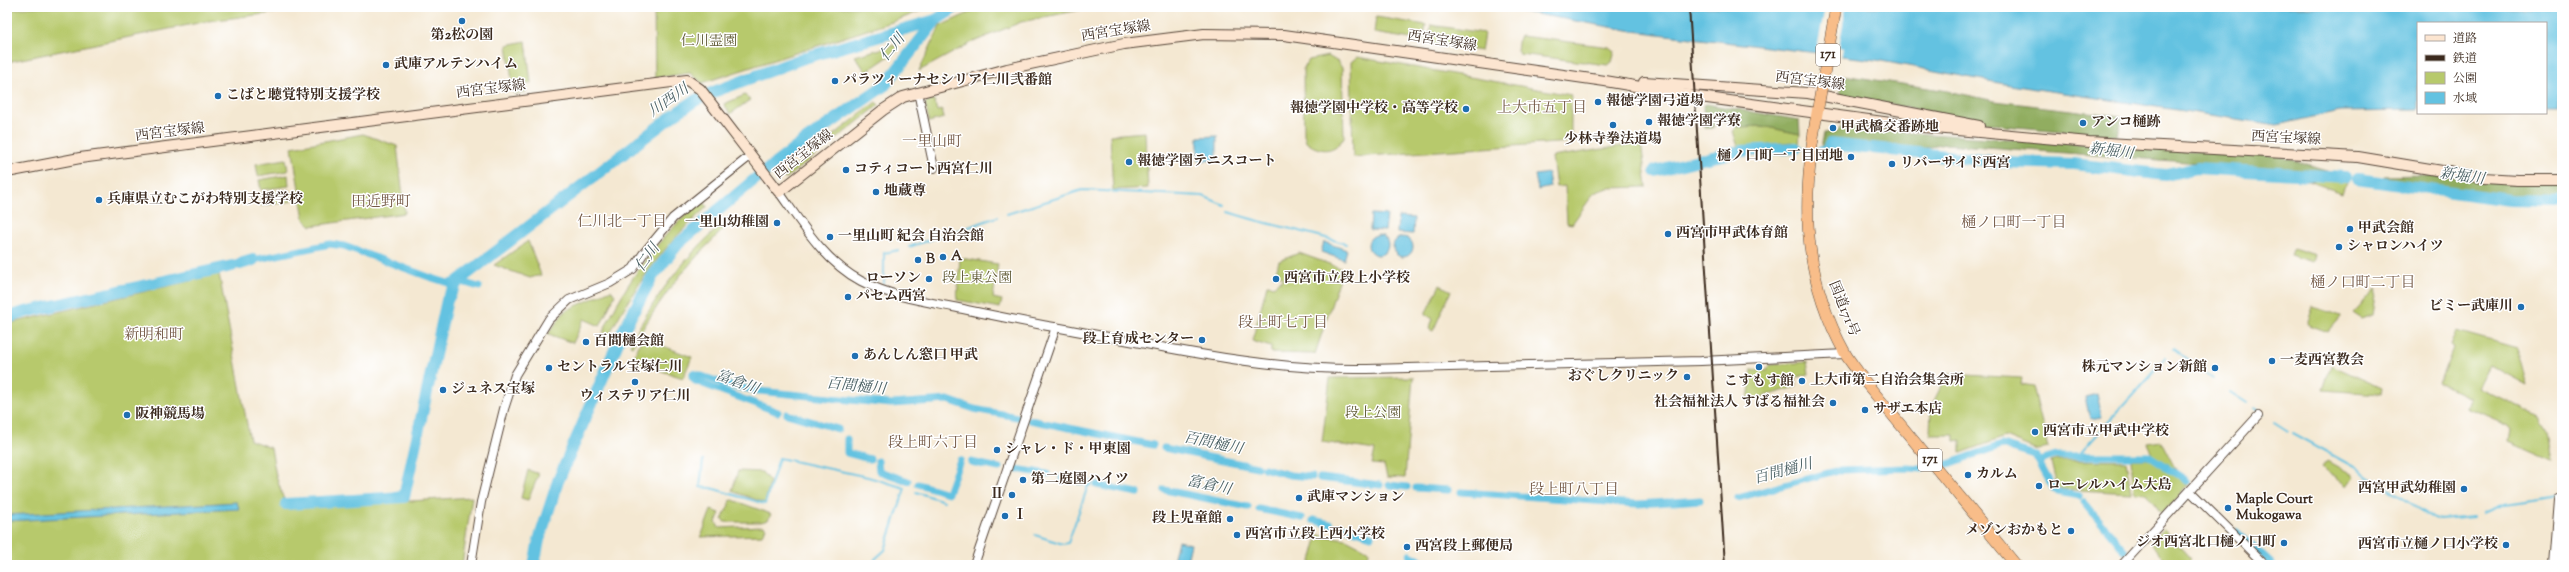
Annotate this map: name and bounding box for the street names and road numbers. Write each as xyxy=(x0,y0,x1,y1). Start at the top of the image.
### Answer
street label: 西宮宝塚線 xyxy=(1080,17,1152,47)
street label: 西宮宝塚線 xyxy=(1406,27,1478,57)
road number: 171 xyxy=(1816,44,1840,66)
street label: 西宮宝塚線 xyxy=(1774,68,1846,96)
street label: 西宮宝塚線 xyxy=(455,76,527,104)
street label: 西宮宝塚線 xyxy=(134,119,206,147)
street label: 西宮宝塚線 xyxy=(770,126,838,184)
street label: 西宮宝塚線 xyxy=(2251,127,2321,151)
street label: 国道171号 xyxy=(1823,278,1863,340)
road number: 171 xyxy=(1918,449,1942,471)

